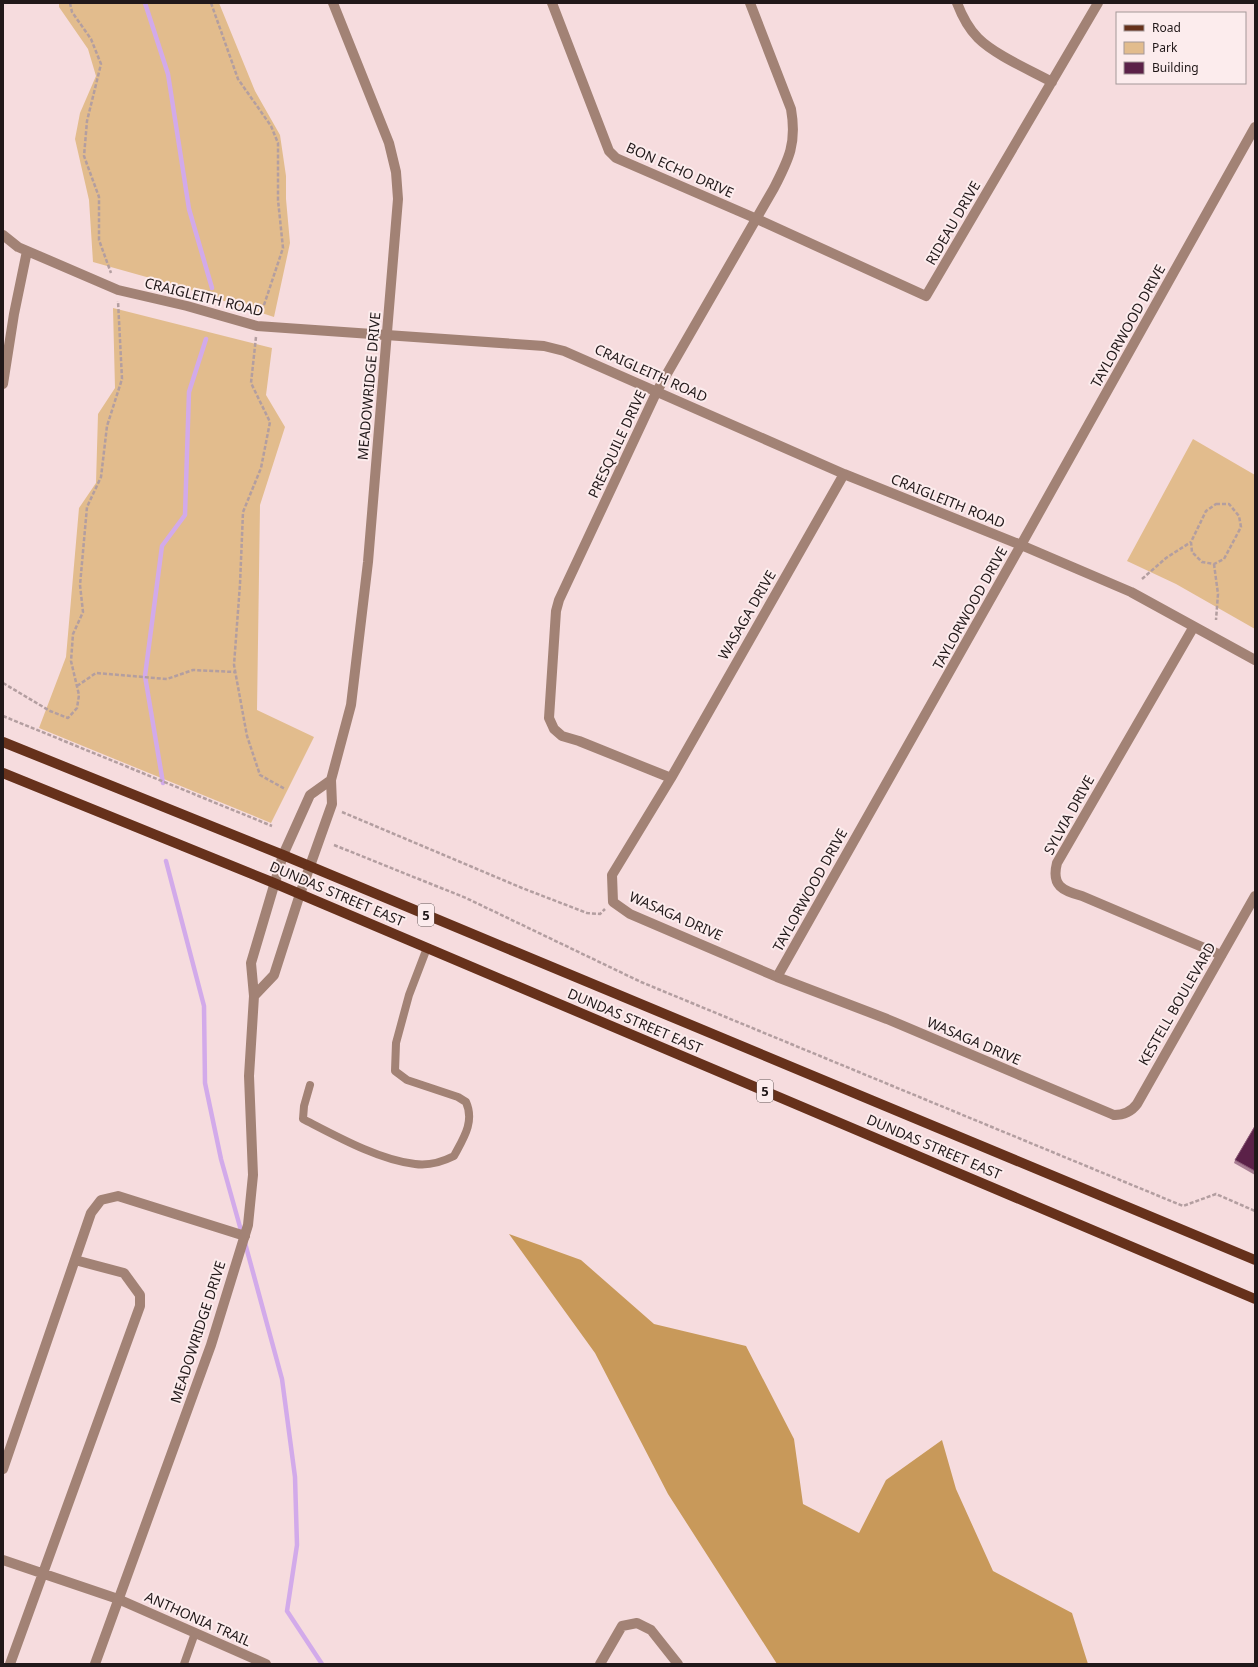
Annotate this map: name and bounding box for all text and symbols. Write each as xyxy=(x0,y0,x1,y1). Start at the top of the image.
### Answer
legend xyxy=(1116,12,1246,84)
text: Road xyxy=(1152,19,1181,36)
text: Park xyxy=(1152,39,1178,56)
text: Building xyxy=(1152,59,1199,76)
street label: BON ECHO DRIVE xyxy=(623,137,737,202)
street label: RIDEAU DRIVE xyxy=(921,177,984,268)
street label: TAYLORWOOD DRIVE xyxy=(1086,261,1169,391)
street label: CRAIGLEITH ROAD xyxy=(143,273,265,320)
street label: MEADOWRIDGE DRIVE xyxy=(353,311,384,461)
street label: CRAIGLEITH ROAD xyxy=(592,339,711,406)
street label: PRESQUILE DRIVE xyxy=(583,387,650,501)
street label: CRAIGLEITH ROAD xyxy=(888,469,1008,532)
street label: TAYLORWOOD DRIVE xyxy=(928,543,1011,673)
street label: WASAGA DRIVE xyxy=(713,567,780,663)
street label: SYLVIA DRIVE xyxy=(1039,772,1098,858)
street label: TAYLORWOOD DRIVE xyxy=(768,825,851,955)
street label: DUNDAS STREET EAST xyxy=(267,857,408,931)
street label: WASAGA DRIVE xyxy=(626,886,726,945)
road number: 5 xyxy=(418,904,434,926)
street label: KESTELL BOULEVARD xyxy=(1134,939,1220,1069)
street label: DUNDAS STREET EAST xyxy=(565,984,706,1058)
street label: WASAGA DRIVE xyxy=(924,1012,1024,1069)
road number: 5 xyxy=(757,1080,773,1102)
street label: DUNDAS STREET EAST xyxy=(864,1110,1005,1184)
street label: MEADOWRIDGE DRIVE xyxy=(166,1258,230,1405)
street label: ANTHONIA TRAIL xyxy=(142,1587,254,1650)

